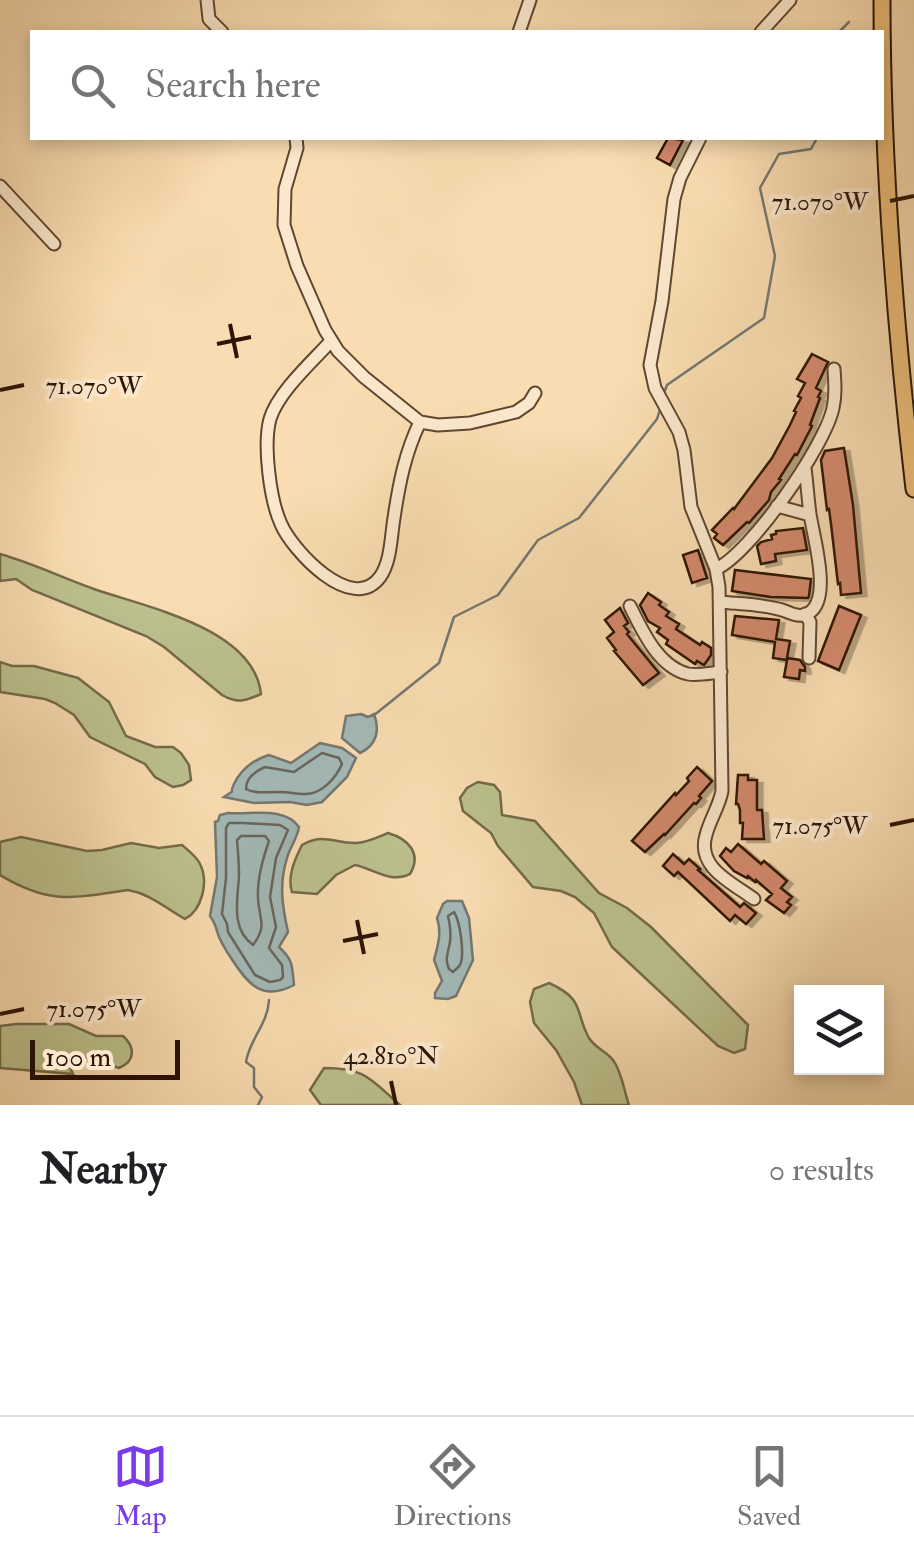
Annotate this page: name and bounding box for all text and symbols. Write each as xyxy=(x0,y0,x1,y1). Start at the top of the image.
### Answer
search box xyxy=(30,30,884,140)
icon: search xyxy=(65,58,120,113)
text: Search here xyxy=(145,61,321,109)
text: 71.070°W xyxy=(772,187,870,218)
text: 71.070°W xyxy=(46,371,144,402)
text: 71.075°W xyxy=(773,811,869,842)
map controls xyxy=(794,985,884,1075)
button: layers xyxy=(794,985,884,1075)
text: 71.075°W xyxy=(47,994,143,1025)
scale bar xyxy=(30,1035,180,1080)
text: 100 m xyxy=(45,1040,111,1075)
text: 42.810°N xyxy=(343,1041,439,1072)
text: Nearby xyxy=(40,1144,166,1196)
text: 0 results xyxy=(769,1150,874,1190)
tab: Map xyxy=(113,1439,168,1534)
tab: Directions xyxy=(394,1439,511,1534)
tab: Saved xyxy=(737,1439,801,1534)

